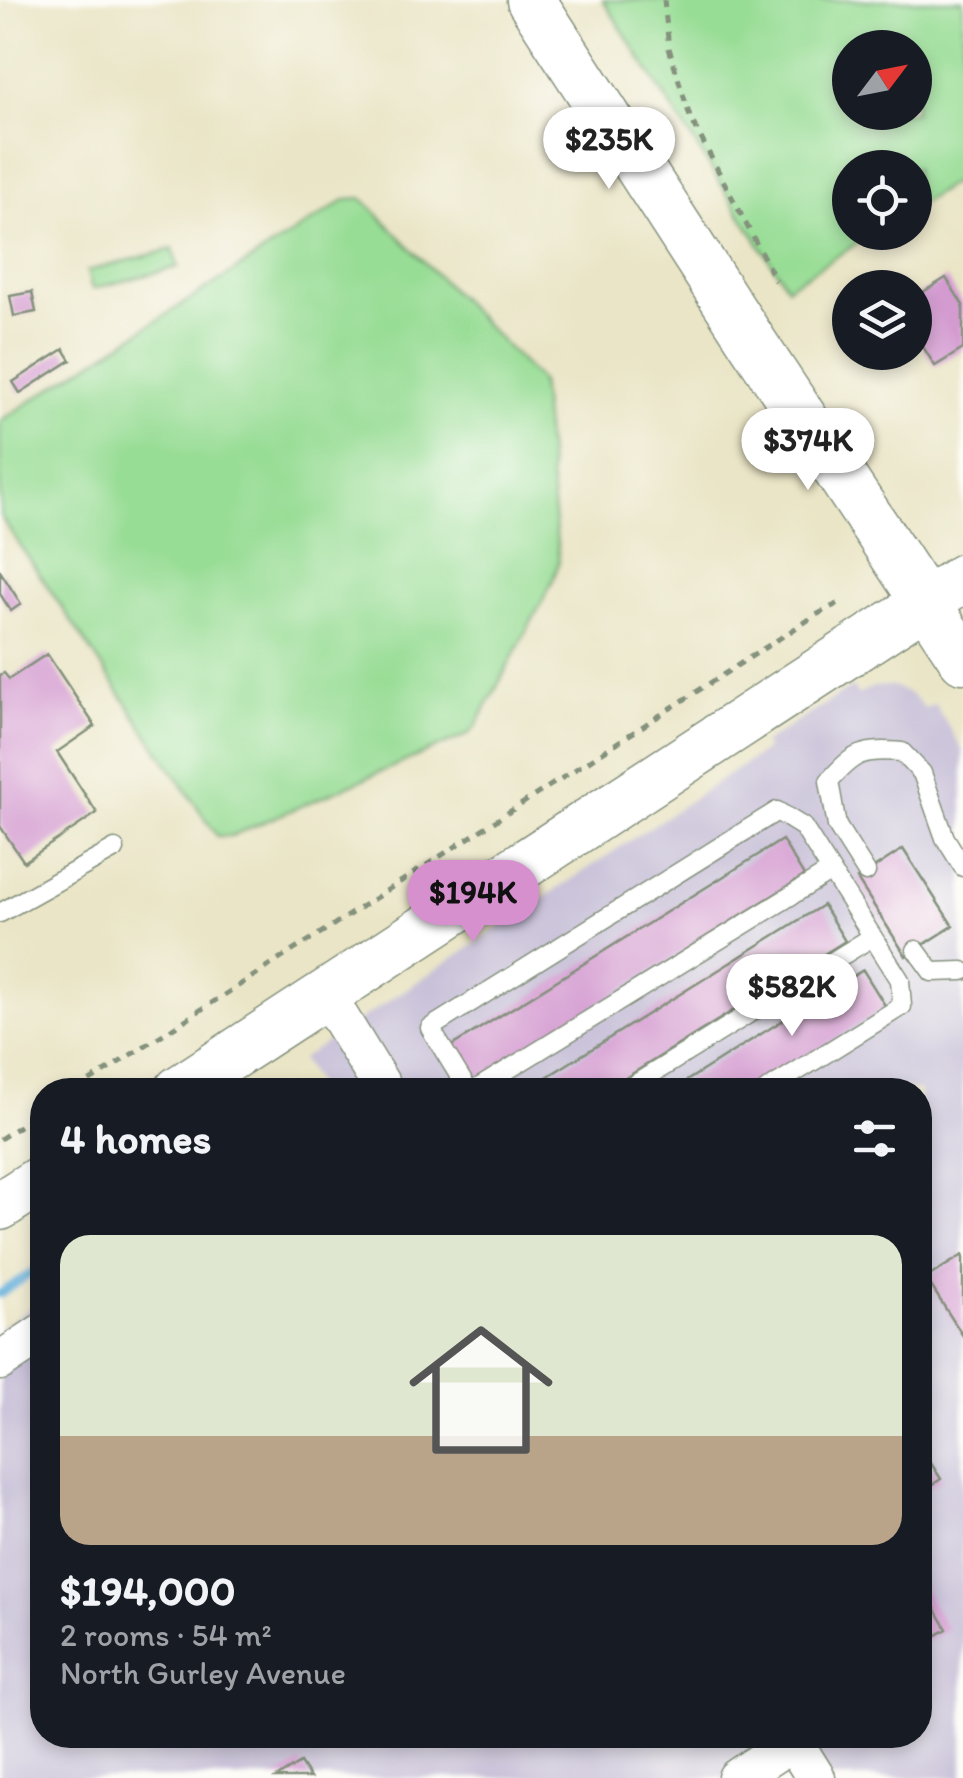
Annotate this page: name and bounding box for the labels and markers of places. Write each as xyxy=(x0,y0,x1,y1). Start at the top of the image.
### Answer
pin: $235K xyxy=(539,107,679,192)
pin: $374K xyxy=(738,408,878,493)
pin: $194K xyxy=(403,860,543,945)
pin: $582K xyxy=(722,954,862,1039)

